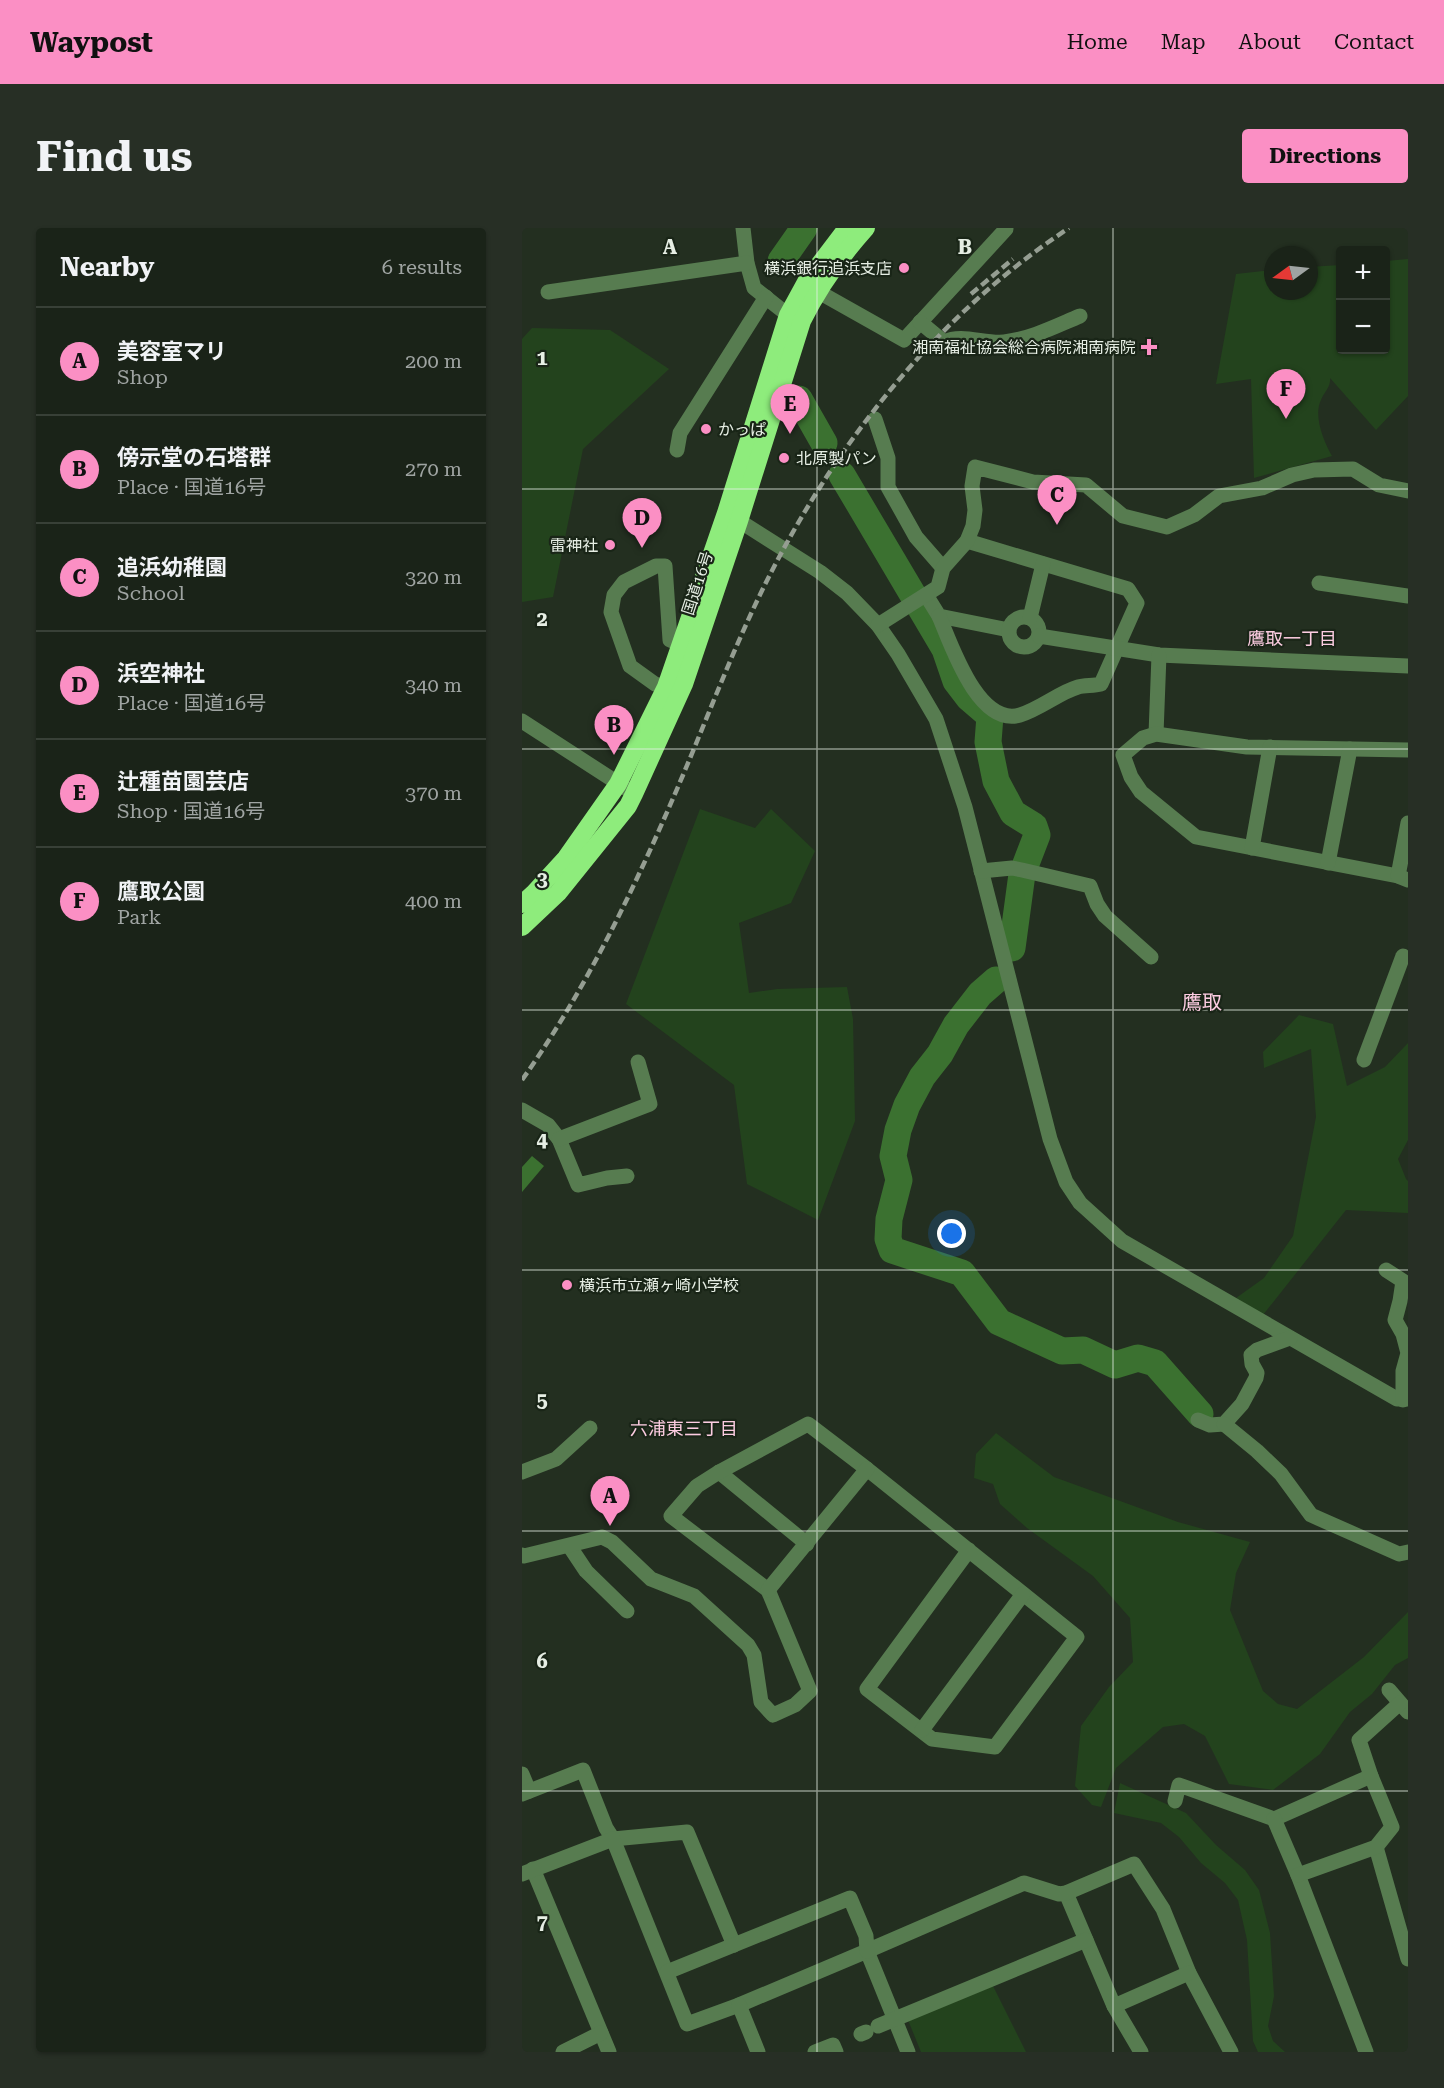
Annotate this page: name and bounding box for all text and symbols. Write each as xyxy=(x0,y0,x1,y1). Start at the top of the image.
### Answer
text: Waypost xyxy=(30,26,153,59)
text: Home xyxy=(1067,30,1128,54)
text: Map xyxy=(1161,30,1206,54)
text: About xyxy=(1239,30,1301,54)
text: Contact xyxy=(1334,30,1414,54)
button: Directions xyxy=(1242,129,1408,183)
text: Find us xyxy=(36,132,193,181)
text: A xyxy=(663,235,678,259)
text: B xyxy=(958,235,972,259)
north arrow xyxy=(1264,246,1318,300)
map controls xyxy=(1336,246,1390,354)
button: + xyxy=(1336,246,1390,300)
text: Nearby xyxy=(60,252,154,282)
text: 6 results xyxy=(382,255,462,279)
place label: 横浜銀行追浜支店 xyxy=(764,259,892,278)
marker: 横浜銀行追浜支店 xyxy=(897,261,911,275)
button: − xyxy=(1336,300,1390,354)
place label: 湘南福祉協会総合病院湘南病院 xyxy=(912,338,1136,357)
marker: 湘南福祉協会総合病院湘南病院 xyxy=(1140,338,1158,356)
text: 美容室マリ xyxy=(117,339,227,364)
text: 1 xyxy=(536,346,548,370)
text: A xyxy=(72,349,87,373)
text: 200 m xyxy=(405,349,462,373)
text: Shop xyxy=(117,365,168,389)
pin: F xyxy=(1266,370,1305,419)
pin: E xyxy=(770,384,810,434)
place label: かっぱ xyxy=(718,420,766,439)
marker: かっぱ xyxy=(699,422,713,436)
text: 傍示堂の石塔群 xyxy=(117,445,271,470)
place label: 北原製パン xyxy=(796,449,877,468)
marker: 北原製パン xyxy=(777,451,791,465)
text: B xyxy=(72,457,87,481)
text: 270 m xyxy=(405,457,462,481)
text: Place · 国道16号 xyxy=(117,475,266,499)
pin: C xyxy=(1038,476,1076,525)
pin: D xyxy=(622,498,662,548)
place label: 雷神社 xyxy=(550,536,598,555)
marker: 雷神社 xyxy=(603,538,617,552)
street label: 国道16号 xyxy=(678,549,717,617)
text: 追浜幼稚園 xyxy=(117,555,227,580)
text: C xyxy=(73,565,87,589)
text: 320 m xyxy=(405,565,462,589)
text: School xyxy=(117,581,185,605)
text: 2 xyxy=(536,607,548,631)
district label: 鷹取一丁目 xyxy=(1247,628,1337,649)
text: 浜空神社 xyxy=(117,661,205,686)
text: D xyxy=(71,673,88,697)
text: 340 m xyxy=(405,673,462,697)
text: Place · 国道16号 xyxy=(117,691,266,715)
pin: B xyxy=(594,706,634,755)
text: 辻種苗園芸店 xyxy=(117,769,249,794)
text: E xyxy=(73,781,86,805)
text: 370 m xyxy=(405,781,462,805)
text: Shop · 国道16号 xyxy=(117,799,265,823)
text: 3 xyxy=(536,867,548,891)
text: 鷹取公園 xyxy=(117,879,205,904)
text: F xyxy=(73,889,86,913)
text: 400 m xyxy=(405,889,462,913)
text: Park xyxy=(117,905,161,929)
district label: 鷹取 xyxy=(1182,990,1222,1014)
text: 4 xyxy=(536,1128,548,1152)
your location xyxy=(937,1219,966,1248)
place label: 横浜市立瀬ヶ崎小学校 xyxy=(579,1276,739,1295)
marker: 横浜市立瀬ヶ崎小学校 xyxy=(560,1278,574,1292)
text: 5 xyxy=(536,1388,548,1412)
district label: 六浦東三丁目 xyxy=(630,1418,738,1439)
pin: A xyxy=(590,1476,629,1526)
text: 6 xyxy=(536,1649,548,1673)
text: 7 xyxy=(536,1910,548,1934)

